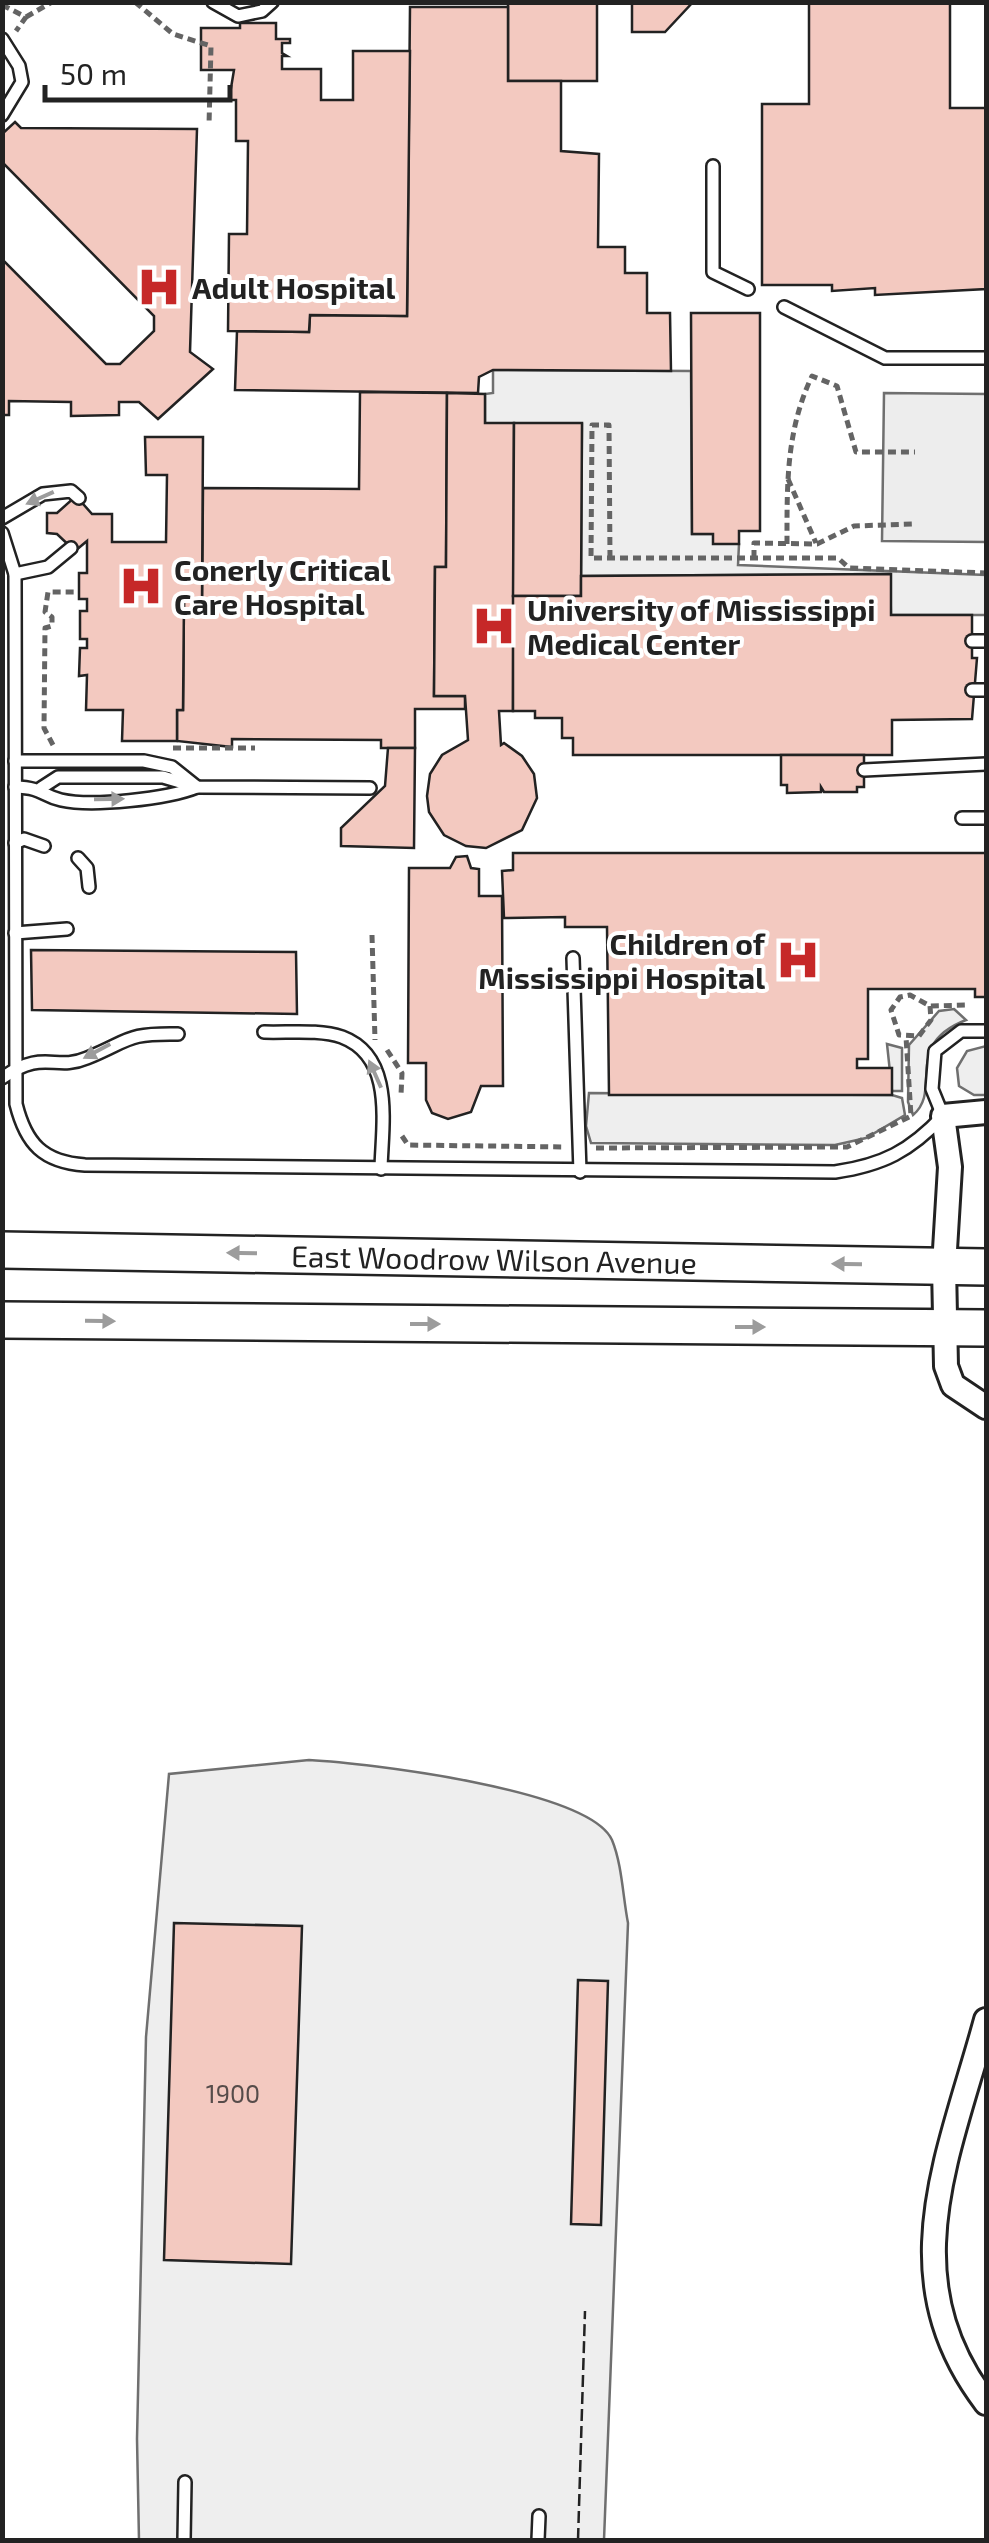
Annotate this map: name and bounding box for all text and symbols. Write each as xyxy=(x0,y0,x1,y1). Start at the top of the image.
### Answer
scale bar xyxy=(45,40,230,102)
text: 50 m xyxy=(60,55,127,91)
hospital icon: Adult Hospital xyxy=(135,263,183,311)
place label: Adult Hospital xyxy=(192,269,396,305)
one-way arrow xyxy=(26,490,55,506)
place label: Conerly Critical Care Hospital xyxy=(174,551,391,621)
hospital icon: Conerly Critical Care Hospital xyxy=(117,562,165,610)
place label: University of Mississippi Medical Center xyxy=(527,591,876,661)
hospital icon: University of Mississippi Medical Center xyxy=(470,602,518,650)
one-way arrow xyxy=(94,791,126,807)
place label: Children of Mississippi Hospital xyxy=(478,925,766,995)
hospital icon: Children of Mississippi Hospital xyxy=(774,936,822,984)
one-way arrow xyxy=(83,1042,111,1059)
one-way arrow xyxy=(366,1059,383,1088)
street label: East Woodrow Wilson Avenue xyxy=(291,1237,697,1280)
one-way arrow xyxy=(226,1245,258,1261)
one-way arrow xyxy=(830,1256,862,1272)
one-way arrow xyxy=(84,1313,116,1329)
one-way arrow xyxy=(409,1316,441,1332)
one-way arrow xyxy=(734,1319,766,1335)
house number: 1900 xyxy=(206,2078,260,2108)

